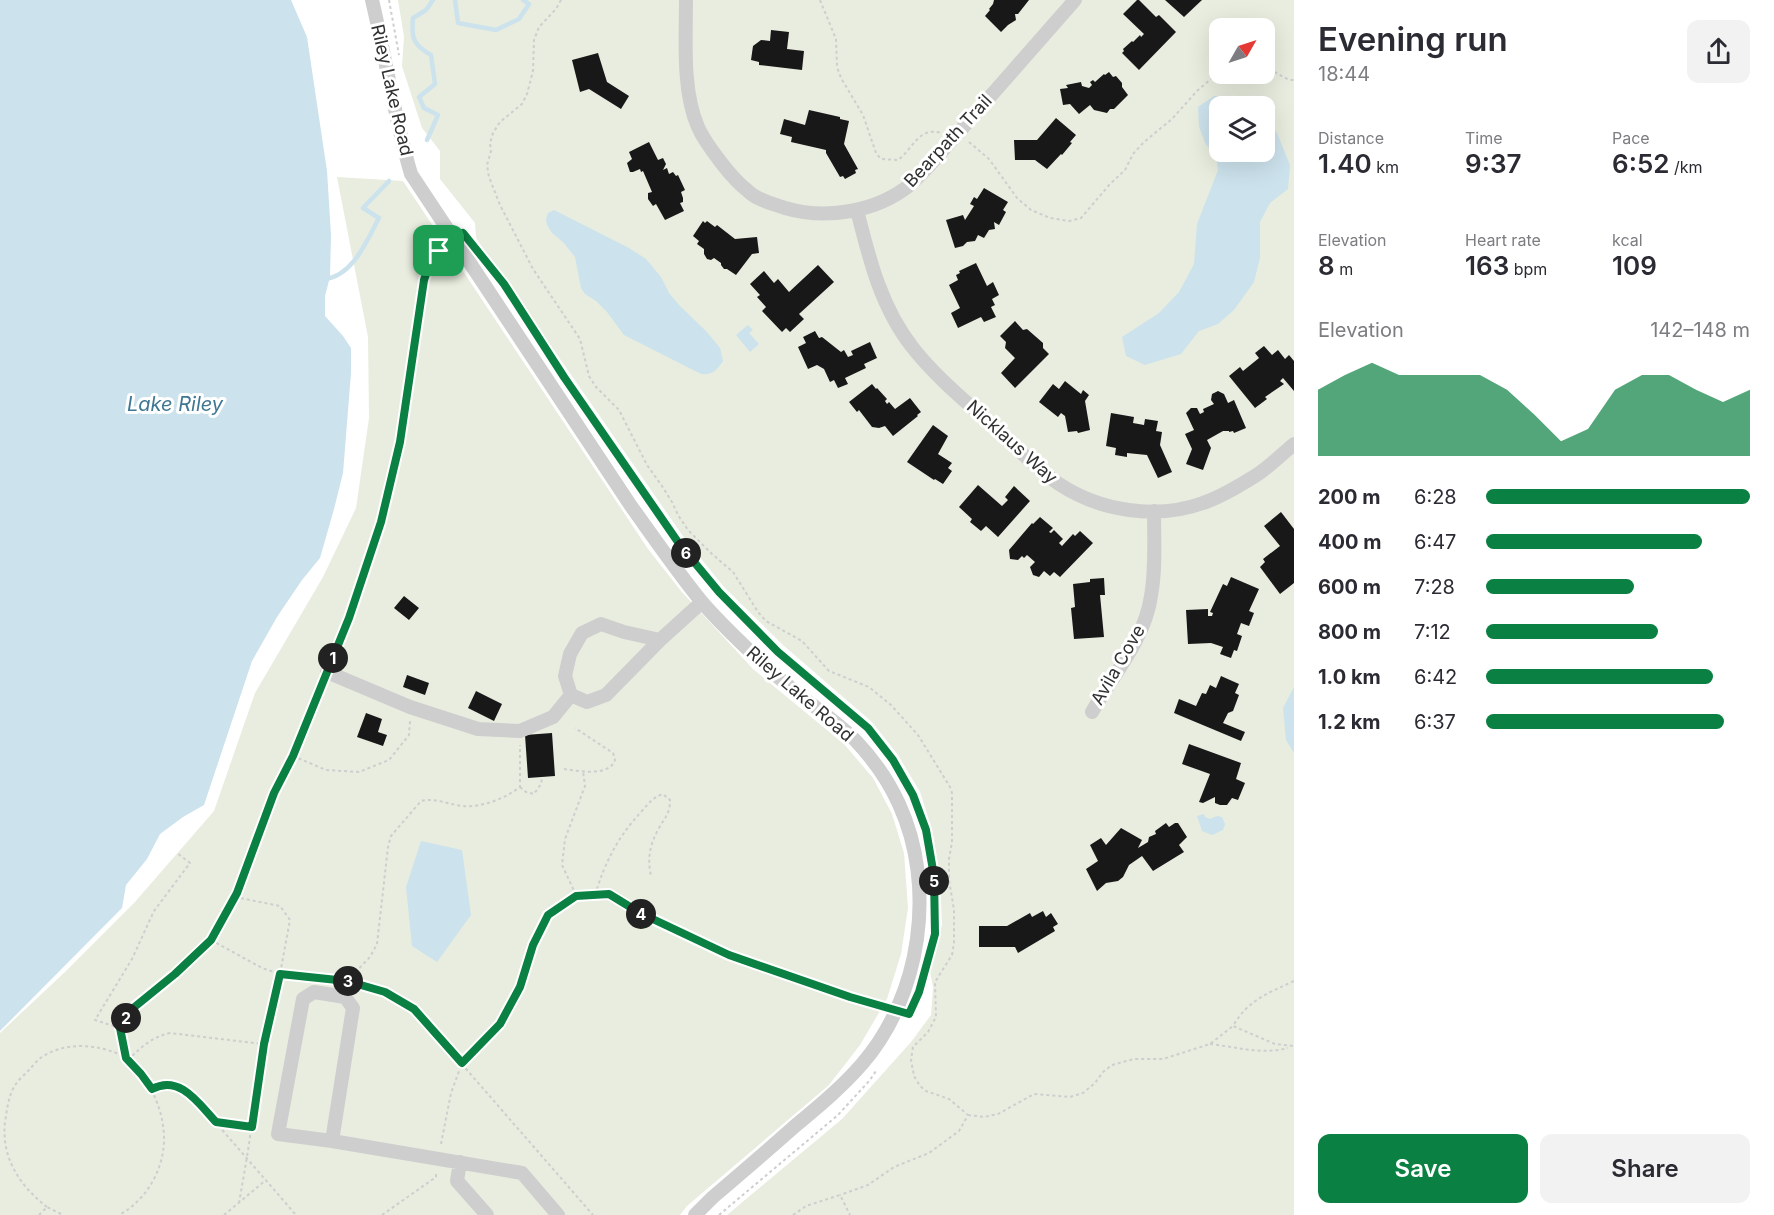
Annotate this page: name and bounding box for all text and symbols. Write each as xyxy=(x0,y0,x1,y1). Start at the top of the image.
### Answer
north arrow xyxy=(1209,18,1275,84)
map controls xyxy=(1209,18,1275,162)
text: Evening run xyxy=(1318,19,1508,59)
button: share xyxy=(1687,20,1750,83)
street label: Riley Lake Road xyxy=(367,22,418,158)
text: 18:44 xyxy=(1318,62,1370,86)
street label: Bearpath Trail xyxy=(899,90,996,191)
button: layers xyxy=(1209,96,1275,162)
text: Distance xyxy=(1318,128,1384,148)
text: Time xyxy=(1465,128,1503,148)
text: Pace xyxy=(1612,128,1650,148)
text: 1.40 xyxy=(1318,148,1372,179)
text: 9:37 xyxy=(1465,148,1521,179)
text: 6:52 xyxy=(1612,148,1669,179)
text: km xyxy=(1372,157,1399,177)
text: /km xyxy=(1669,157,1703,177)
pin xyxy=(413,225,464,276)
text: Elevation xyxy=(1318,230,1387,250)
text: Heart rate xyxy=(1465,230,1541,250)
text: kcal xyxy=(1612,230,1643,250)
icon: arrive xyxy=(422,234,455,267)
text: 8 xyxy=(1318,250,1335,281)
text: 163 xyxy=(1465,250,1509,281)
text: 109 xyxy=(1612,250,1657,281)
text: m xyxy=(1335,259,1353,279)
text: bpm xyxy=(1509,259,1547,279)
text: Elevation xyxy=(1318,318,1404,342)
text: 142–148 m xyxy=(1650,318,1750,342)
water label: Lake Riley xyxy=(127,392,224,416)
street label: Nicklaus Way xyxy=(963,396,1062,488)
text: 200 m xyxy=(1318,485,1381,509)
text: 6:28 xyxy=(1414,485,1457,509)
text: 400 m xyxy=(1318,530,1382,554)
text: 6:47 xyxy=(1414,530,1456,554)
pin: 6 xyxy=(671,538,701,568)
text: 6 xyxy=(681,543,691,563)
text: 600 m xyxy=(1318,575,1381,599)
text: 7:28 xyxy=(1414,575,1455,599)
text: 800 m xyxy=(1318,620,1381,644)
text: 7:12 xyxy=(1414,620,1451,644)
street label: Avila Cove xyxy=(1086,621,1149,709)
street label: Riley Lake Road xyxy=(743,642,858,746)
pin: 1 xyxy=(318,643,348,673)
text: 1 xyxy=(330,648,336,668)
text: 1.0 km xyxy=(1318,665,1381,689)
text: 6:42 xyxy=(1414,665,1457,689)
text: 1.2 km xyxy=(1318,710,1381,734)
text: 6:37 xyxy=(1414,710,1456,734)
pin: 5 xyxy=(919,866,949,896)
text: 5 xyxy=(929,871,939,891)
pin: 4 xyxy=(626,899,656,929)
text: 4 xyxy=(636,904,646,924)
pin: 3 xyxy=(333,966,363,996)
text: 3 xyxy=(343,971,353,991)
pin: 2 xyxy=(111,1003,141,1033)
text: 2 xyxy=(121,1008,131,1028)
button: Save xyxy=(1318,1134,1528,1203)
button: Share xyxy=(1540,1134,1750,1203)

